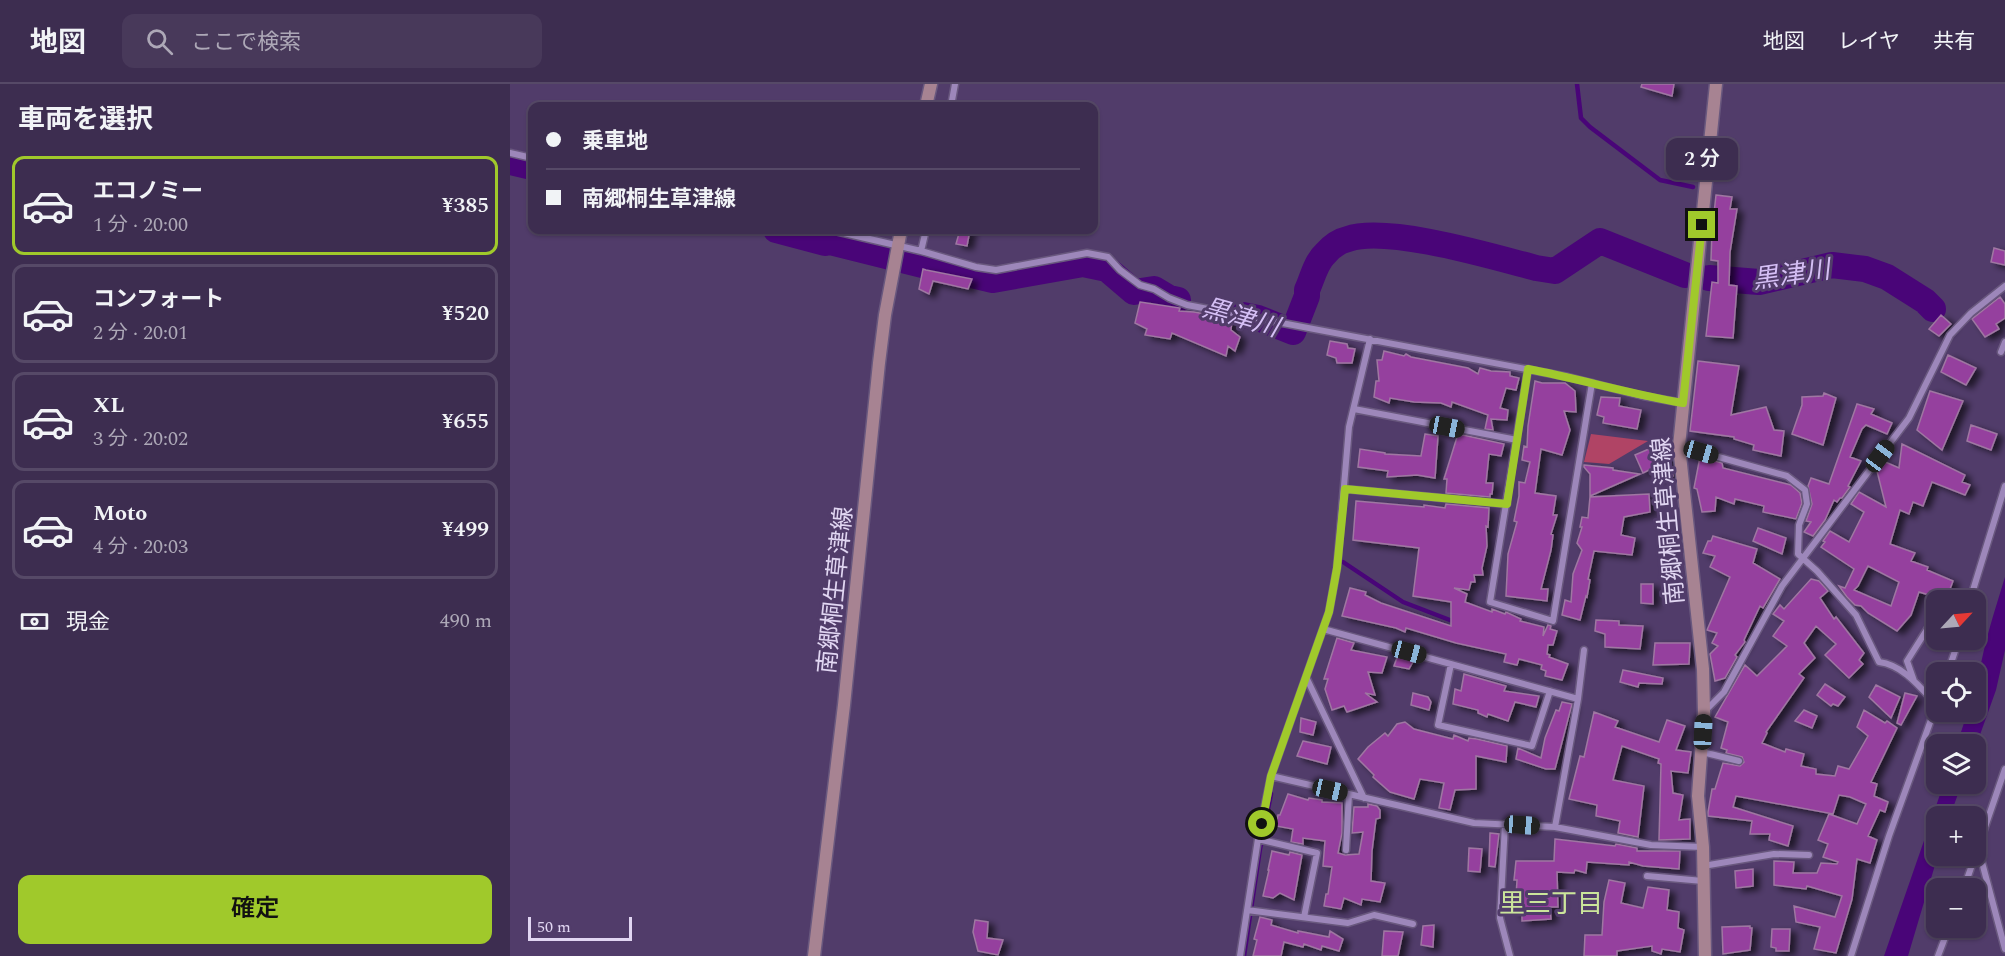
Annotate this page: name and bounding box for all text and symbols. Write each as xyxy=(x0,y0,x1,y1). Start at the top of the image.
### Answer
search box xyxy=(122,14,542,68)
text: 地図 xyxy=(30,21,86,64)
icon: search xyxy=(143,25,176,58)
text: ここで検索 xyxy=(191,26,301,59)
text: 地図 xyxy=(1763,26,1805,58)
text: レイヤ xyxy=(1838,26,1900,58)
text: 共有 xyxy=(1933,26,1975,58)
text: 車両を選択 xyxy=(18,99,153,141)
text: 乗車地 xyxy=(582,125,648,158)
callout: 2 分 xyxy=(1666,138,1738,180)
text: 2 分 xyxy=(1684,144,1720,174)
text: エコノミー xyxy=(93,175,203,208)
icon: car xyxy=(21,179,75,233)
text: 南郷桐生草津線 xyxy=(582,183,736,216)
text: ¥385 xyxy=(442,189,489,222)
text: 1 分 · 20:00 xyxy=(93,210,188,240)
route end xyxy=(1688,211,1715,238)
water label: 黒津川 xyxy=(1750,249,1836,300)
text: コンフォート xyxy=(93,283,224,316)
icon: car xyxy=(21,287,75,341)
water label: 黒津川 xyxy=(1198,288,1287,349)
text: ¥520 xyxy=(442,297,489,330)
text: 2 分 · 20:01 xyxy=(93,318,188,348)
text: XL xyxy=(93,389,124,422)
icon: car xyxy=(21,395,75,449)
text: ¥655 xyxy=(442,405,489,438)
car xyxy=(1428,415,1466,439)
text: 3 分 · 20:02 xyxy=(93,424,188,454)
street label: 南郷桐生草津線 xyxy=(1644,436,1694,606)
car xyxy=(1862,436,1898,476)
car xyxy=(1681,438,1721,466)
text: Moto xyxy=(93,497,147,530)
icon: car xyxy=(21,503,75,557)
street label: 南郷桐生草津線 xyxy=(809,505,863,676)
text: ¥499 xyxy=(442,513,489,546)
text: 4 分 · 20:03 xyxy=(93,532,188,562)
north arrow xyxy=(1926,590,1986,650)
map controls xyxy=(1926,590,1986,938)
icon: cash xyxy=(18,605,51,638)
text: 現金 xyxy=(66,606,110,639)
text: 490 m xyxy=(440,606,492,636)
car xyxy=(1389,639,1429,665)
button: locate xyxy=(1926,662,1986,722)
car xyxy=(1693,714,1713,750)
button: layers xyxy=(1926,734,1986,794)
car xyxy=(1310,777,1350,803)
button: + xyxy=(1926,806,1986,866)
route start xyxy=(1248,810,1275,837)
car xyxy=(1503,815,1541,835)
button: 確定 xyxy=(18,875,492,944)
button: − xyxy=(1926,878,1986,938)
district label: 里三丁目 xyxy=(1499,884,1603,924)
scale bar xyxy=(528,914,632,942)
text: 50 m xyxy=(537,915,571,939)

